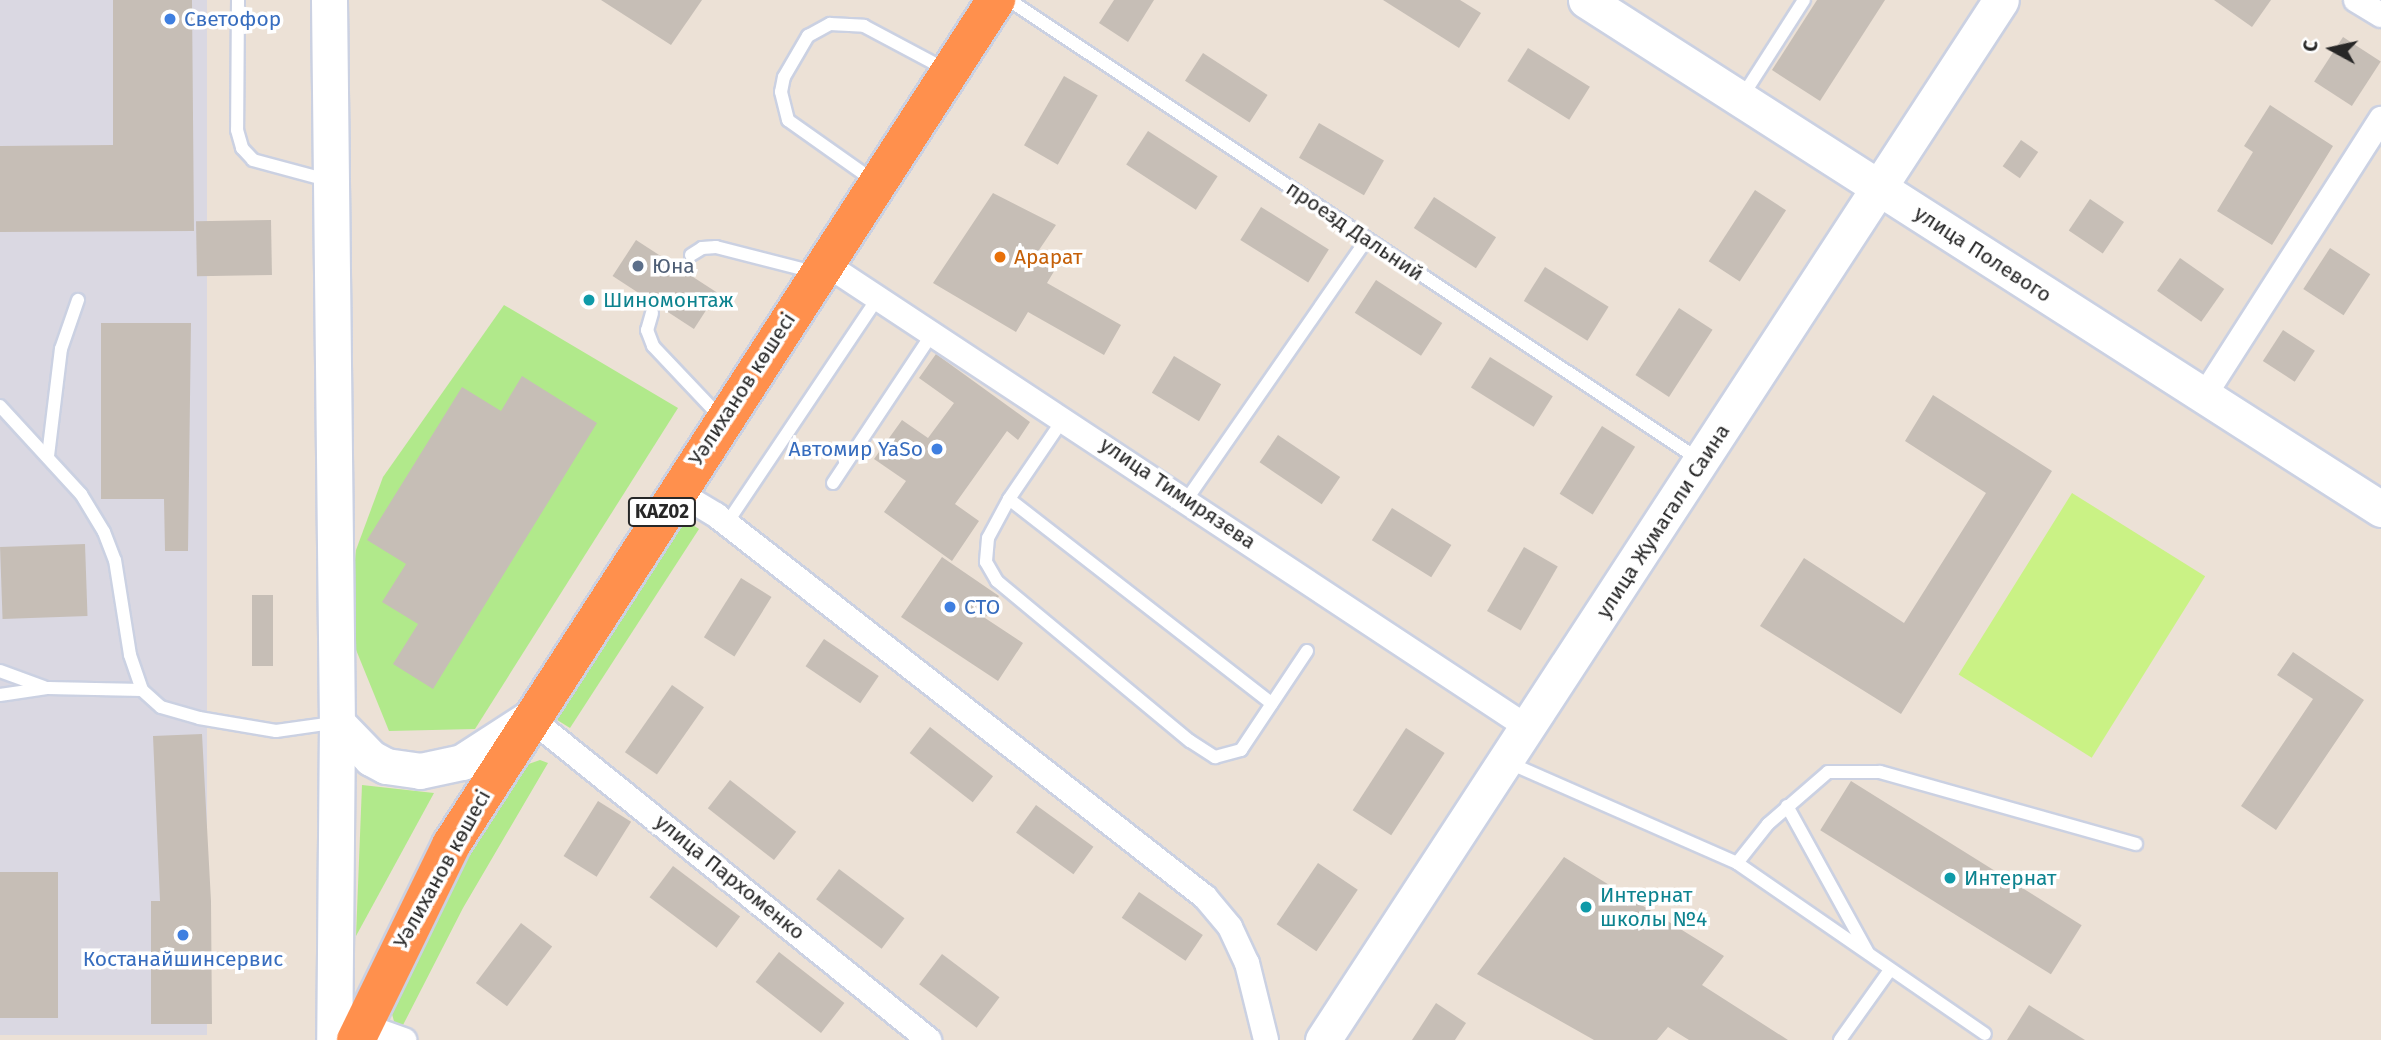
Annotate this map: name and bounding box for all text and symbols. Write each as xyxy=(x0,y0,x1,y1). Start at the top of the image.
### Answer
place label: Светофор xyxy=(184,6,281,32)
marker: Светофор xyxy=(162,11,178,27)
north arrow xyxy=(2297,14,2367,84)
text: С xyxy=(2299,39,2323,53)
street label: проезд Дальний xyxy=(1281,176,1429,286)
street label: улица Полевого xyxy=(1910,200,2056,308)
place label: Арарат xyxy=(1014,244,1082,270)
marker: Арарат xyxy=(992,249,1008,265)
place label: Юна xyxy=(652,253,695,279)
marker: Юна xyxy=(630,258,646,274)
place label: Шиномонтаж xyxy=(603,287,734,313)
marker: Шиномонтаж xyxy=(581,292,597,308)
street label: Уәлиханов көшесі xyxy=(683,308,801,470)
street label: улица Жумагали Саина xyxy=(1591,419,1735,623)
street label: улица Тимирязева xyxy=(1095,432,1261,554)
place label: Автомир YaSo xyxy=(789,436,923,462)
marker: Автомир YaSo xyxy=(929,441,945,457)
road number: KАZ02 xyxy=(627,496,697,527)
place label: СТО xyxy=(964,594,1000,620)
marker: СТО xyxy=(942,599,958,615)
street label: Уәлиханов көшесі xyxy=(388,785,496,953)
street label: улица Пархоменко xyxy=(650,809,810,945)
place label: Интернат xyxy=(1964,865,2057,891)
marker: Интернат xyxy=(1942,870,1958,886)
place label: Интернат школы №4 xyxy=(1600,882,1707,932)
marker: Интернат школы №4 xyxy=(1578,899,1594,915)
marker: Костанайшинсервис xyxy=(175,927,191,943)
place label: Костанайшинсервис xyxy=(83,946,283,972)

